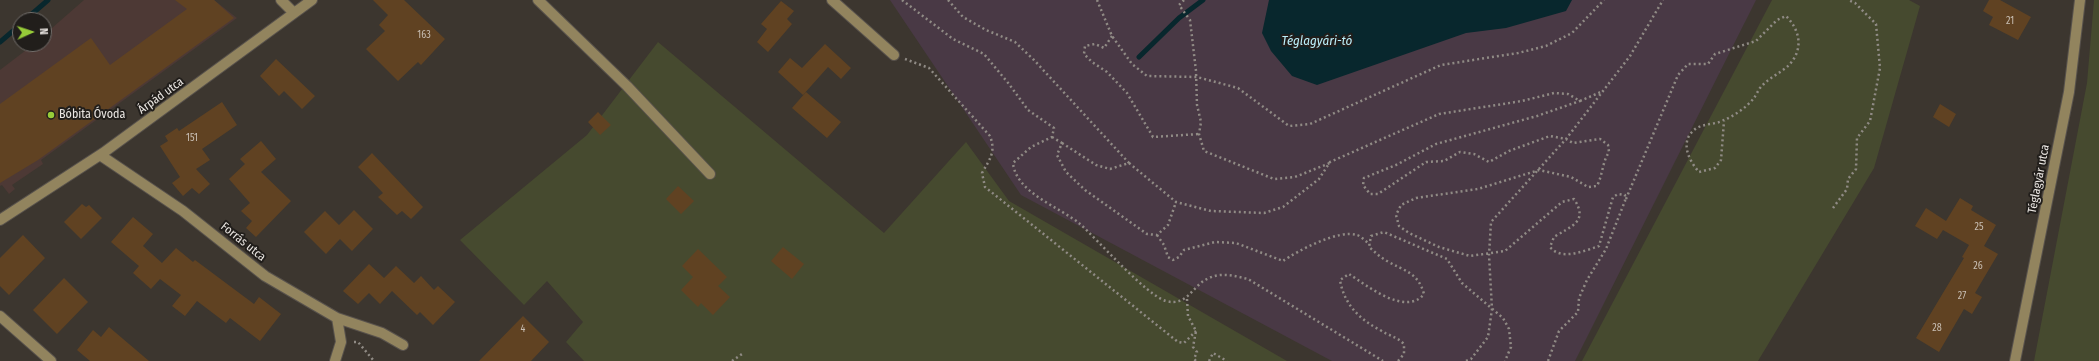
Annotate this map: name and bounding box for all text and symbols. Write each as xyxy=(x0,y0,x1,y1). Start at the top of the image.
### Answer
north arrow xyxy=(12,12,52,52)
house number: 21 xyxy=(2006,15,2014,27)
text: N xyxy=(37,28,50,35)
house number: 163 xyxy=(417,29,431,41)
water label: Téglagyári-tó xyxy=(1282,33,1352,49)
street label: Árpád utca xyxy=(135,75,187,117)
place label: Bóbita Óvoda xyxy=(59,108,125,122)
marker: Bóbita Óvoda xyxy=(46,110,56,120)
house number: 151 xyxy=(186,132,198,144)
street label: Téglagyár utca xyxy=(2025,143,2053,215)
street label: Forrás utca xyxy=(218,219,268,265)
house number: 25 xyxy=(1975,221,1983,233)
house number: 26 xyxy=(1973,260,1983,272)
house number: 27 xyxy=(1958,290,1966,302)
house number: 28 xyxy=(1932,322,1942,334)
house number: 4 xyxy=(521,323,525,335)

